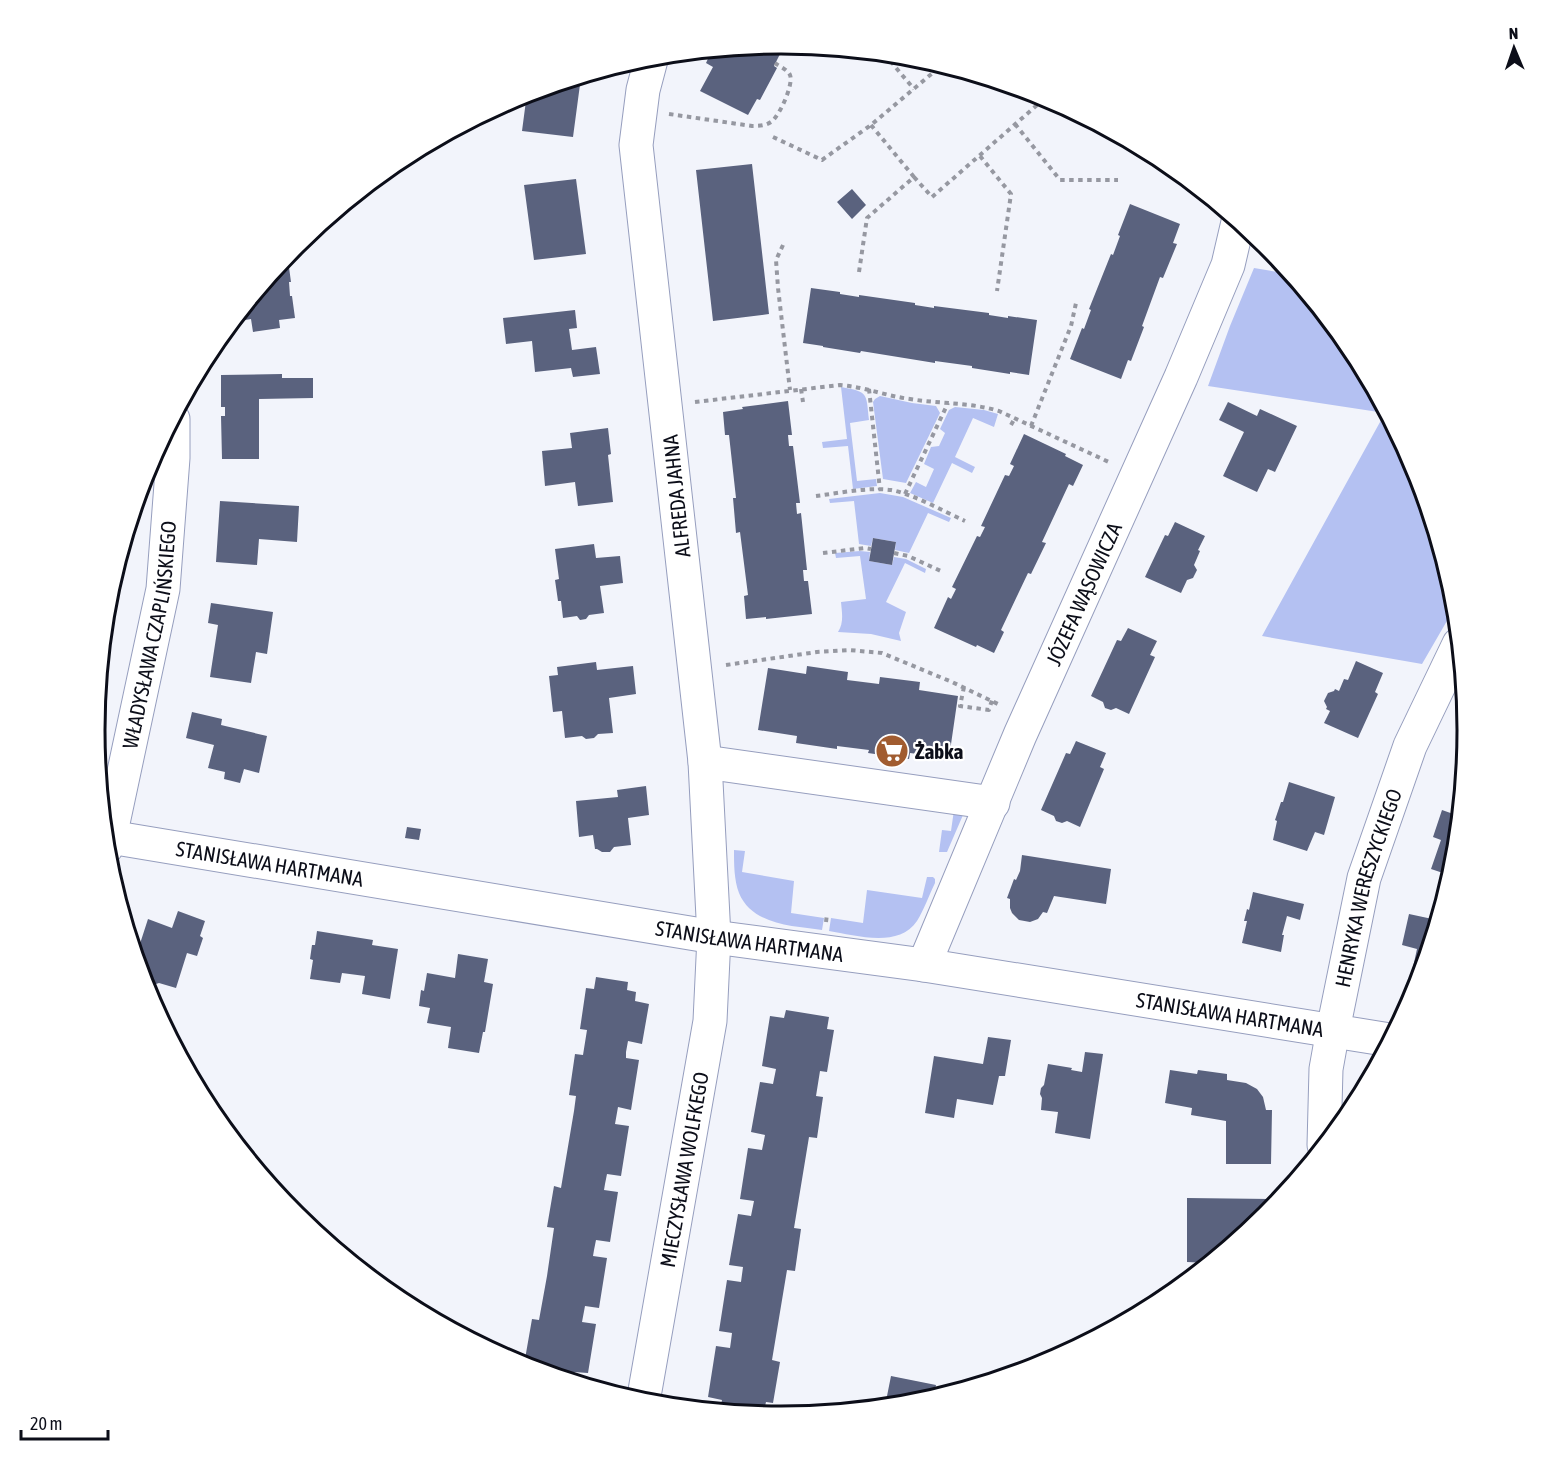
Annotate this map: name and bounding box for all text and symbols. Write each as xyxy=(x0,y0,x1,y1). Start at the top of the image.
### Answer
north arrow xyxy=(1484,18,1544,78)
text: N xyxy=(1508,24,1519,42)
street label: ALFREDA JAHNA xyxy=(658,433,694,558)
street label: JÓZEFA WĄSOWICZA xyxy=(1041,518,1126,669)
street label: WŁADYSŁAWA CZAPLIŃSKIEGO xyxy=(117,520,180,751)
supermarket icon: Żabka xyxy=(874,733,910,769)
place label: Żabka xyxy=(915,739,963,763)
street label: HENRYKA WERESZYCKIEGO xyxy=(1330,786,1406,989)
street label: STANISŁAWA HARTMANA xyxy=(174,836,366,891)
street label: STANISŁAWA HARTMANA xyxy=(654,916,846,966)
street label: STANISŁAWA HARTMANA xyxy=(1135,987,1326,1041)
street label: MIECZYSŁAWA WOLFKEGO xyxy=(655,1070,713,1269)
scale bar xyxy=(21,1403,108,1441)
text: 20 m xyxy=(30,1413,62,1434)

